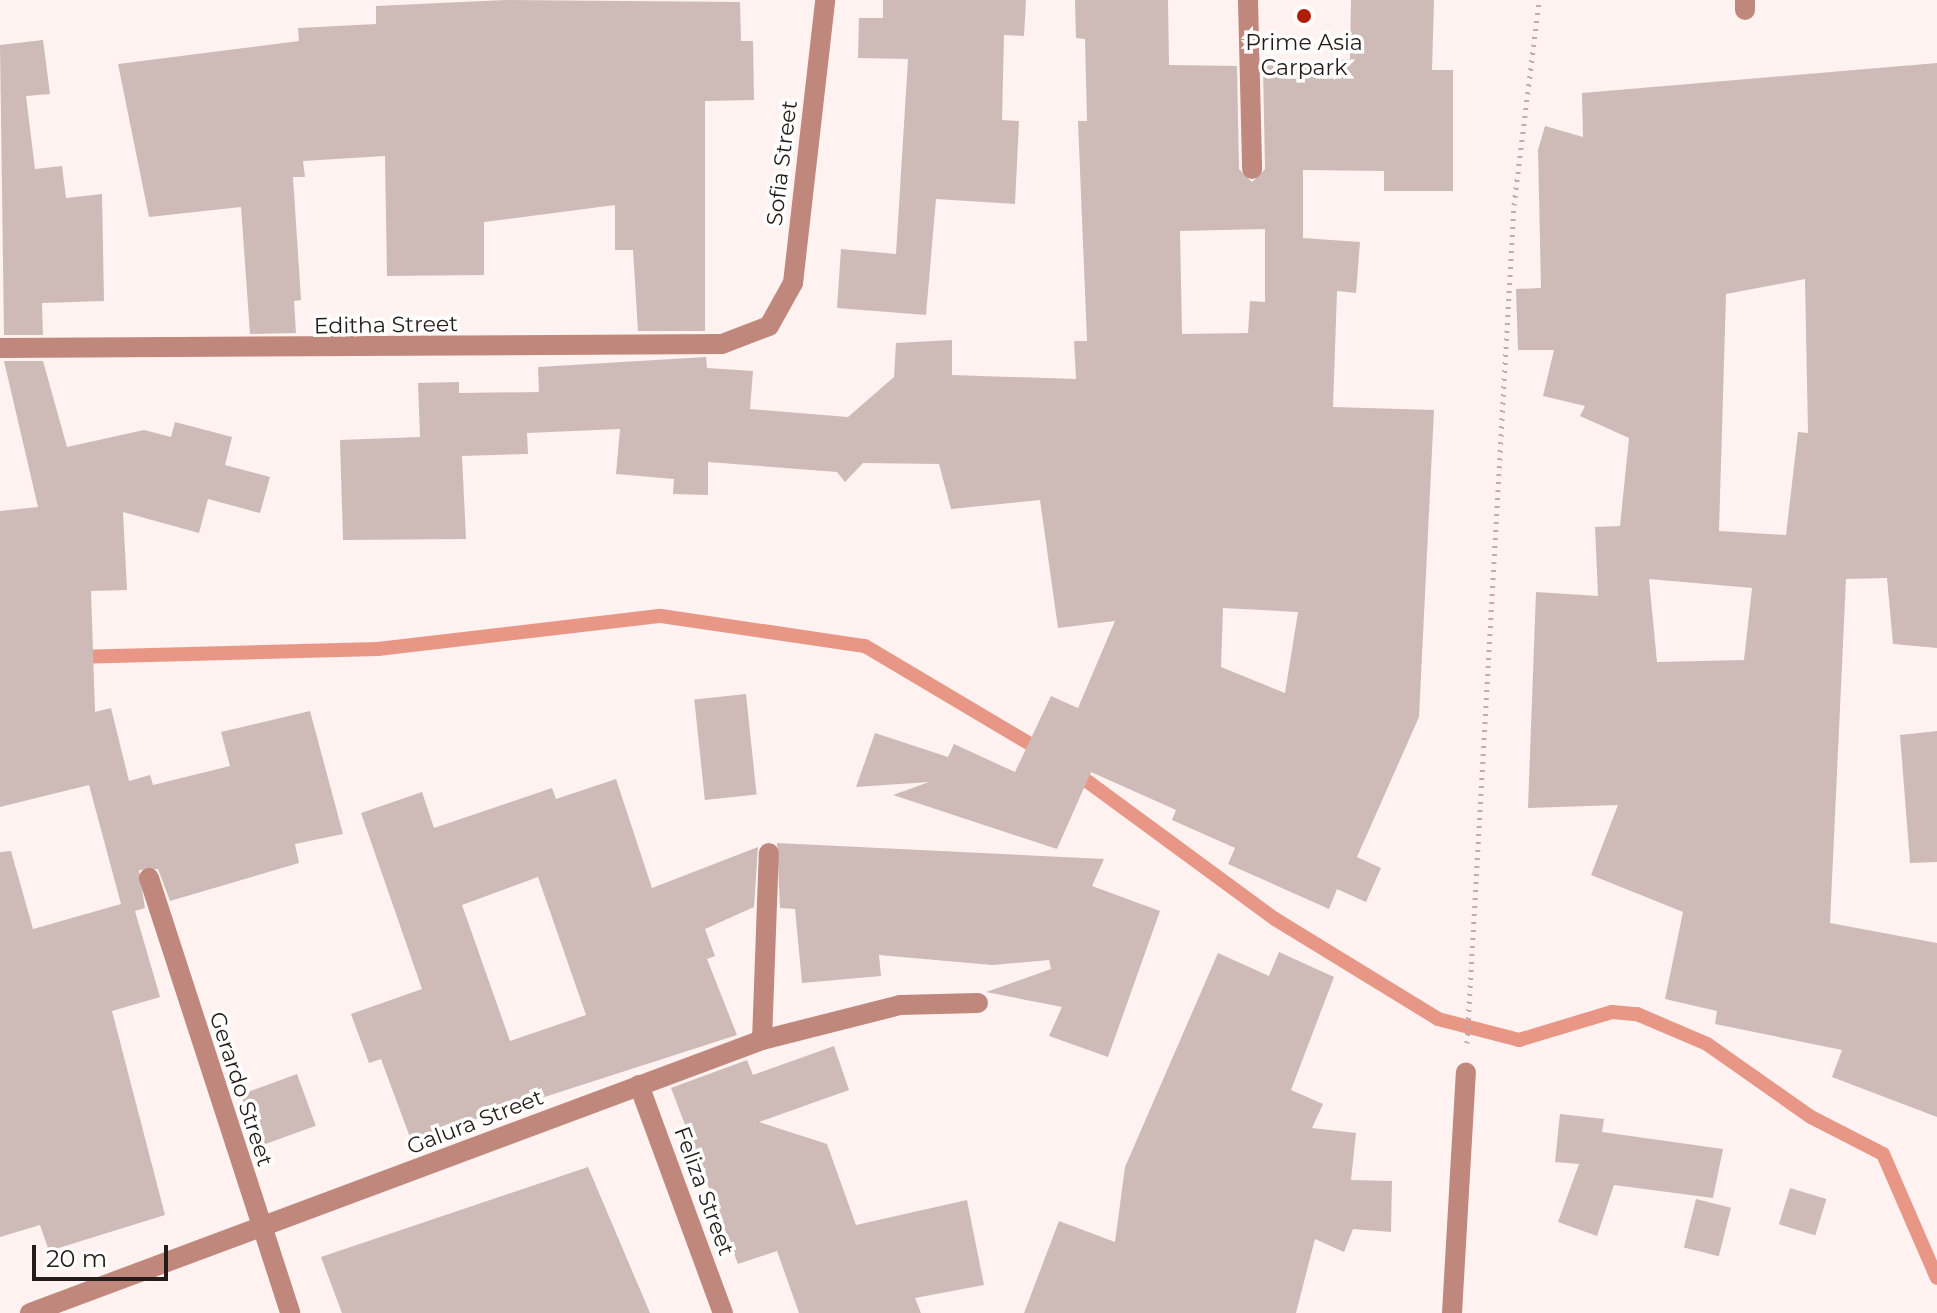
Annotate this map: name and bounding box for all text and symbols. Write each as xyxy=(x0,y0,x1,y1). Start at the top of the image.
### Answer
marker: Prime Asia Carpark xyxy=(1295,7,1313,25)
place label: Prime Asia Carpark xyxy=(1245,29,1363,80)
street label: Sofia Street xyxy=(761,99,803,227)
street label: Editha Street xyxy=(314,311,458,339)
street label: Gerardo Street xyxy=(204,1008,278,1170)
street label: Galura Street xyxy=(403,1084,547,1160)
street label: Feliza Street xyxy=(668,1123,740,1259)
scale bar xyxy=(36,1229,172,1279)
text: 20 m xyxy=(46,1244,107,1273)

